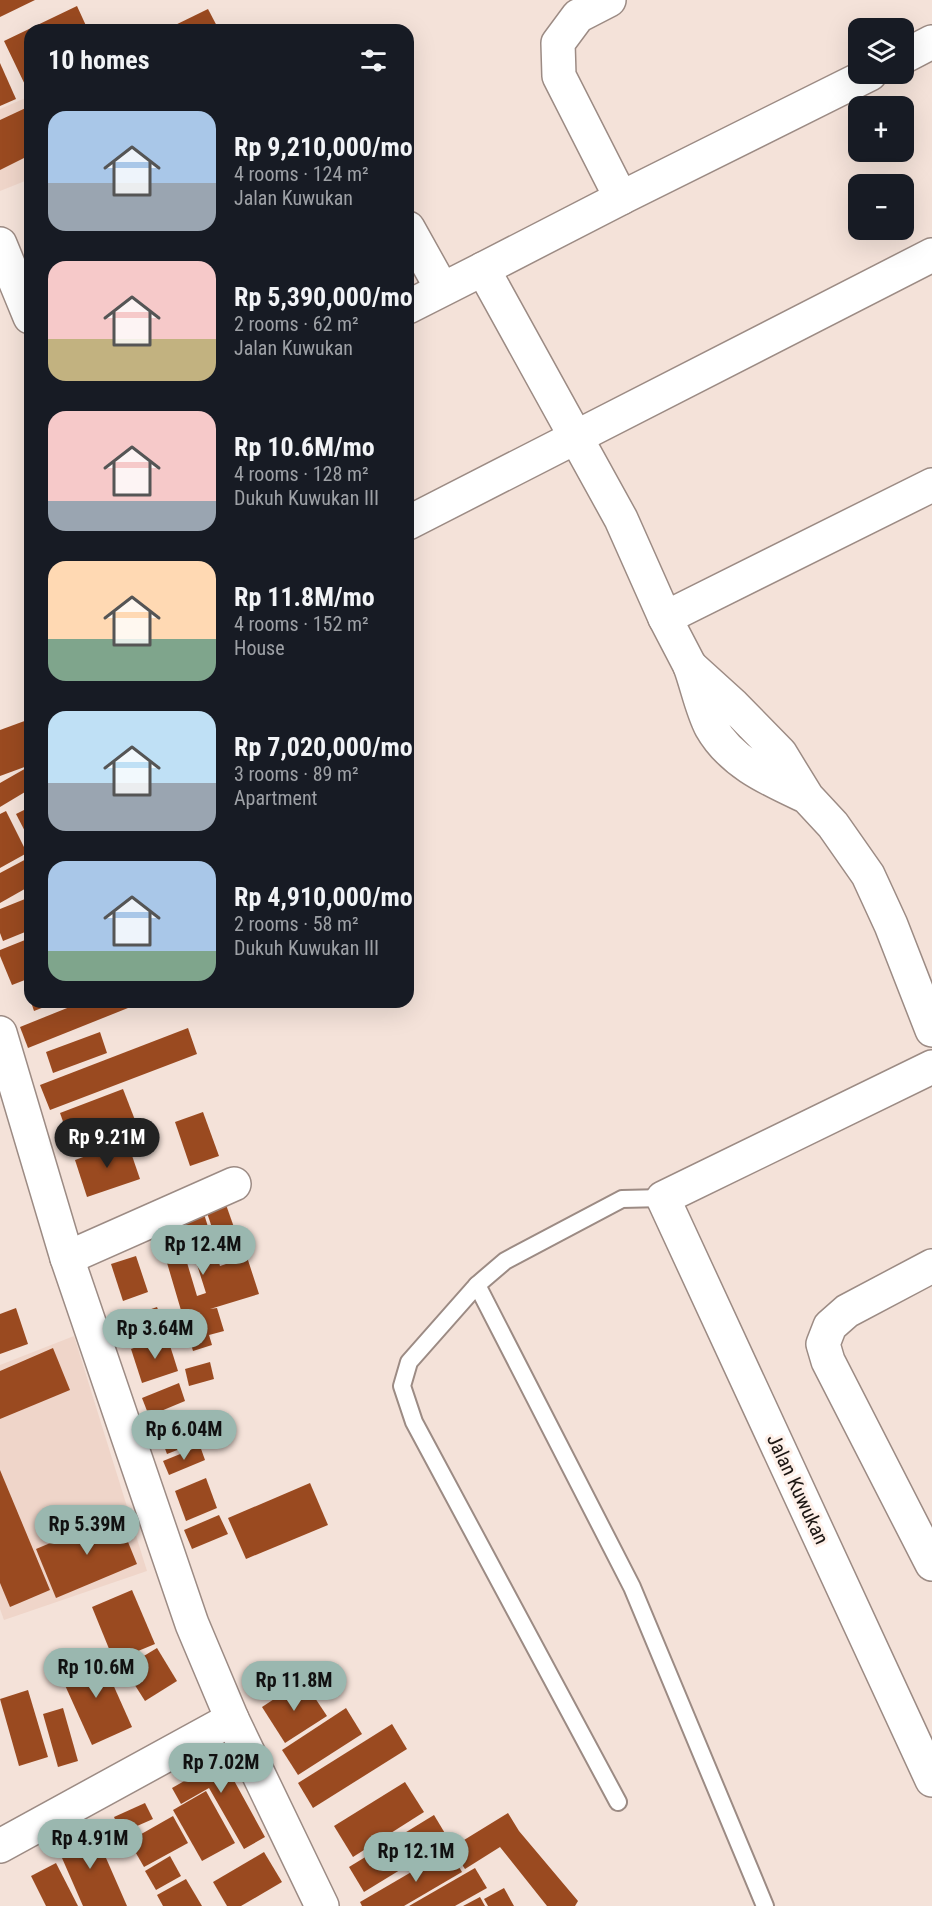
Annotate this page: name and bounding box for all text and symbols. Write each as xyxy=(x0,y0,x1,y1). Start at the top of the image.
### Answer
map controls xyxy=(848,18,914,240)
button: layers xyxy=(848,18,914,84)
icon: filters xyxy=(357,44,390,77)
text: 10 homes xyxy=(48,45,150,75)
button: + xyxy=(848,96,914,162)
text: Rp 9,210,000/mo xyxy=(234,132,413,162)
icon: home xyxy=(96,135,168,207)
text: 4 rooms · 124 m² xyxy=(234,162,369,186)
button: − xyxy=(848,174,914,240)
text: Jalan Kuwukan xyxy=(234,186,353,210)
text: Rp 5,390,000/mo xyxy=(234,282,413,312)
icon: home xyxy=(96,285,168,357)
text: 2 rooms · 62 m² xyxy=(234,312,359,336)
text: Jalan Kuwukan xyxy=(234,336,353,360)
text: Rp 10.6M/mo xyxy=(234,432,375,462)
icon: home xyxy=(96,435,168,507)
text: 4 rooms · 128 m² xyxy=(234,462,369,486)
text: Dukuh Kuwukan III xyxy=(234,486,379,510)
text: Rp 11.8M/mo xyxy=(234,582,375,612)
icon: home xyxy=(96,585,168,657)
text: 4 rooms · 152 m² xyxy=(234,612,369,636)
text: House xyxy=(234,636,285,660)
text: Rp 7,020,000/mo xyxy=(234,732,413,762)
icon: home xyxy=(96,735,168,807)
text: 3 rooms · 89 m² xyxy=(234,762,359,786)
text: Apartment xyxy=(234,786,318,810)
text: Rp 4,910,000/mo xyxy=(234,882,413,912)
icon: home xyxy=(96,885,168,957)
text: 2 rooms · 58 m² xyxy=(234,912,359,936)
text: Dukuh Kuwukan III xyxy=(234,936,379,960)
pin: Rp 9.21M xyxy=(45,1118,169,1169)
text: Rp 9.21M xyxy=(69,1125,145,1149)
pin: Rp 12.4M xyxy=(141,1225,265,1276)
text: Rp 12.4M xyxy=(165,1232,241,1256)
pin: Rp 3.64M xyxy=(93,1309,217,1360)
text: Rp 3.64M xyxy=(117,1316,193,1340)
pin: Rp 6.04M xyxy=(122,1410,246,1461)
text: Rp 6.04M xyxy=(146,1417,222,1441)
street label: Jalan Kuwukan xyxy=(762,1430,834,1548)
pin: Rp 5.39M xyxy=(25,1505,149,1556)
text: Rp 5.39M xyxy=(49,1512,125,1536)
pin: Rp 10.6M xyxy=(34,1648,158,1699)
text: Rp 10.6M xyxy=(58,1655,134,1679)
pin: Rp 11.8M xyxy=(232,1661,356,1712)
text: Rp 11.8M xyxy=(256,1668,332,1692)
pin: Rp 7.02M xyxy=(159,1743,283,1794)
text: Rp 7.02M xyxy=(183,1750,259,1774)
pin: Rp 4.91M xyxy=(28,1819,152,1870)
text: Rp 4.91M xyxy=(52,1826,128,1850)
pin: Rp 12.1M xyxy=(354,1832,478,1883)
text: Rp 12.1M xyxy=(378,1839,454,1863)

